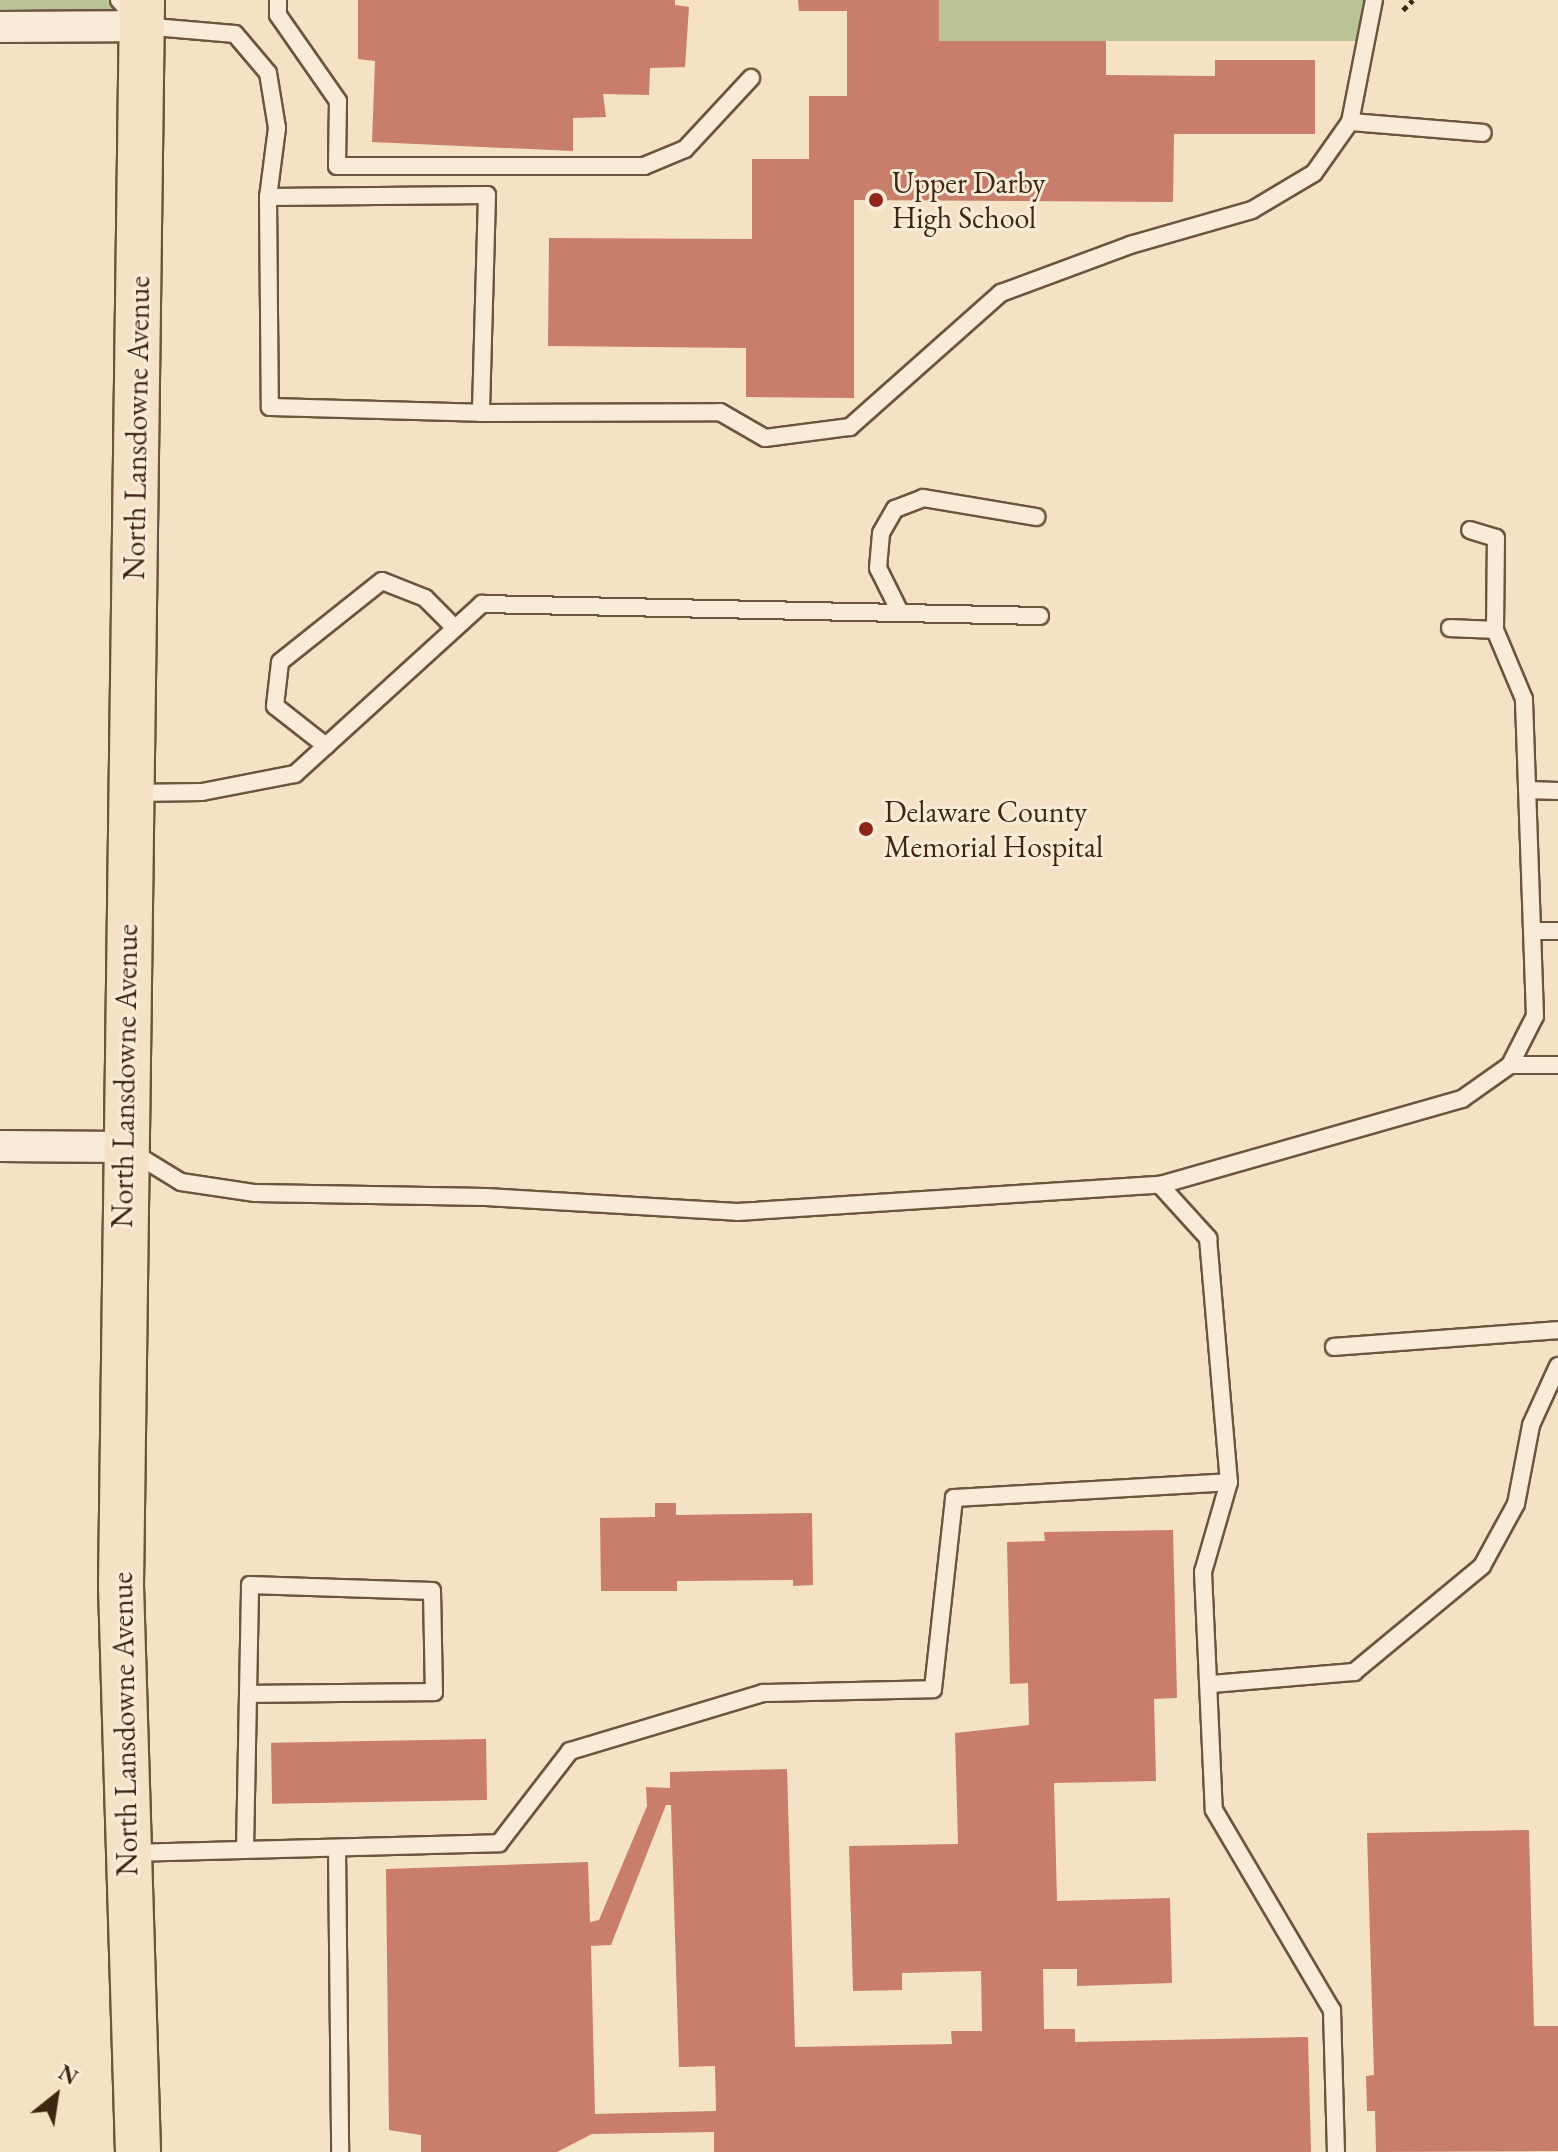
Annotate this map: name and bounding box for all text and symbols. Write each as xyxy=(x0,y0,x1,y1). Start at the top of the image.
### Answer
place label: Upper Darby High School xyxy=(892,165,1045,236)
marker: Upper Darby High School xyxy=(867,191,885,209)
street label: North Lansdowne Avenue xyxy=(116,276,158,580)
place label: Delaware County Memorial Hospital xyxy=(884,794,1103,864)
marker: Delaware County Memorial Hospital xyxy=(855,818,877,840)
street label: North Lansdowne Avenue xyxy=(104,924,146,1228)
street label: North Lansdowne Avenue xyxy=(104,1572,146,1876)
north arrow xyxy=(16,2056,96,2136)
text: N xyxy=(53,2058,83,2092)

